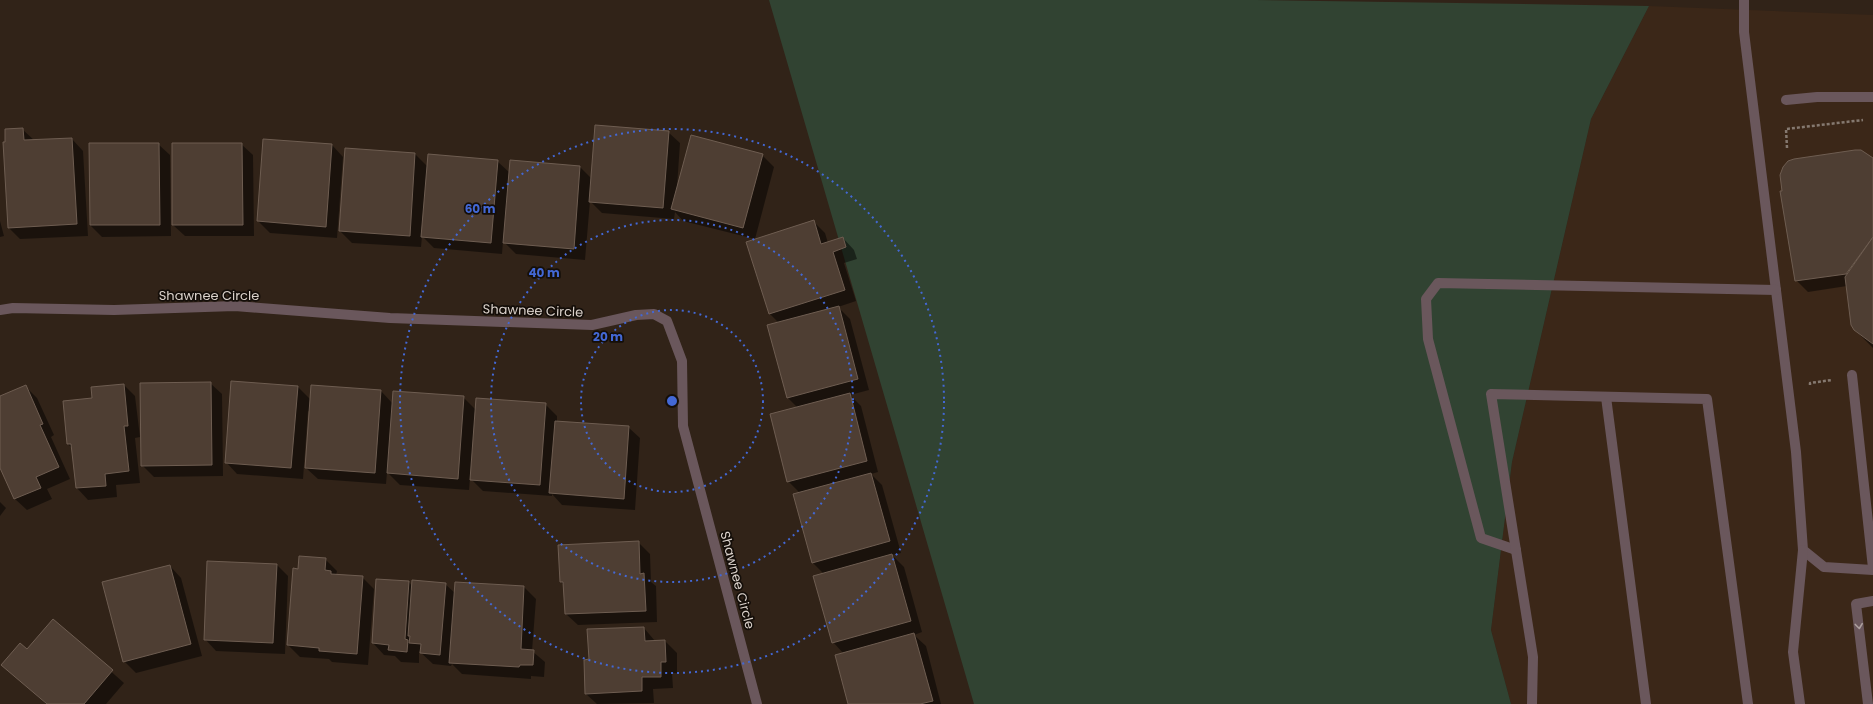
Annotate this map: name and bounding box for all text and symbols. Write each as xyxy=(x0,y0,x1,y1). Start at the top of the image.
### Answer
text: 60 m xyxy=(465,200,496,217)
text: 40 m xyxy=(528,264,560,281)
street label: Shawnee Circle xyxy=(159,286,259,305)
street label: Shawnee Circle xyxy=(482,299,584,322)
text: 20 m xyxy=(593,328,623,345)
centre of rings xyxy=(665,394,679,408)
street label: Shawnee Circle xyxy=(715,529,760,631)
one-way arrow xyxy=(1854,623,1863,629)

